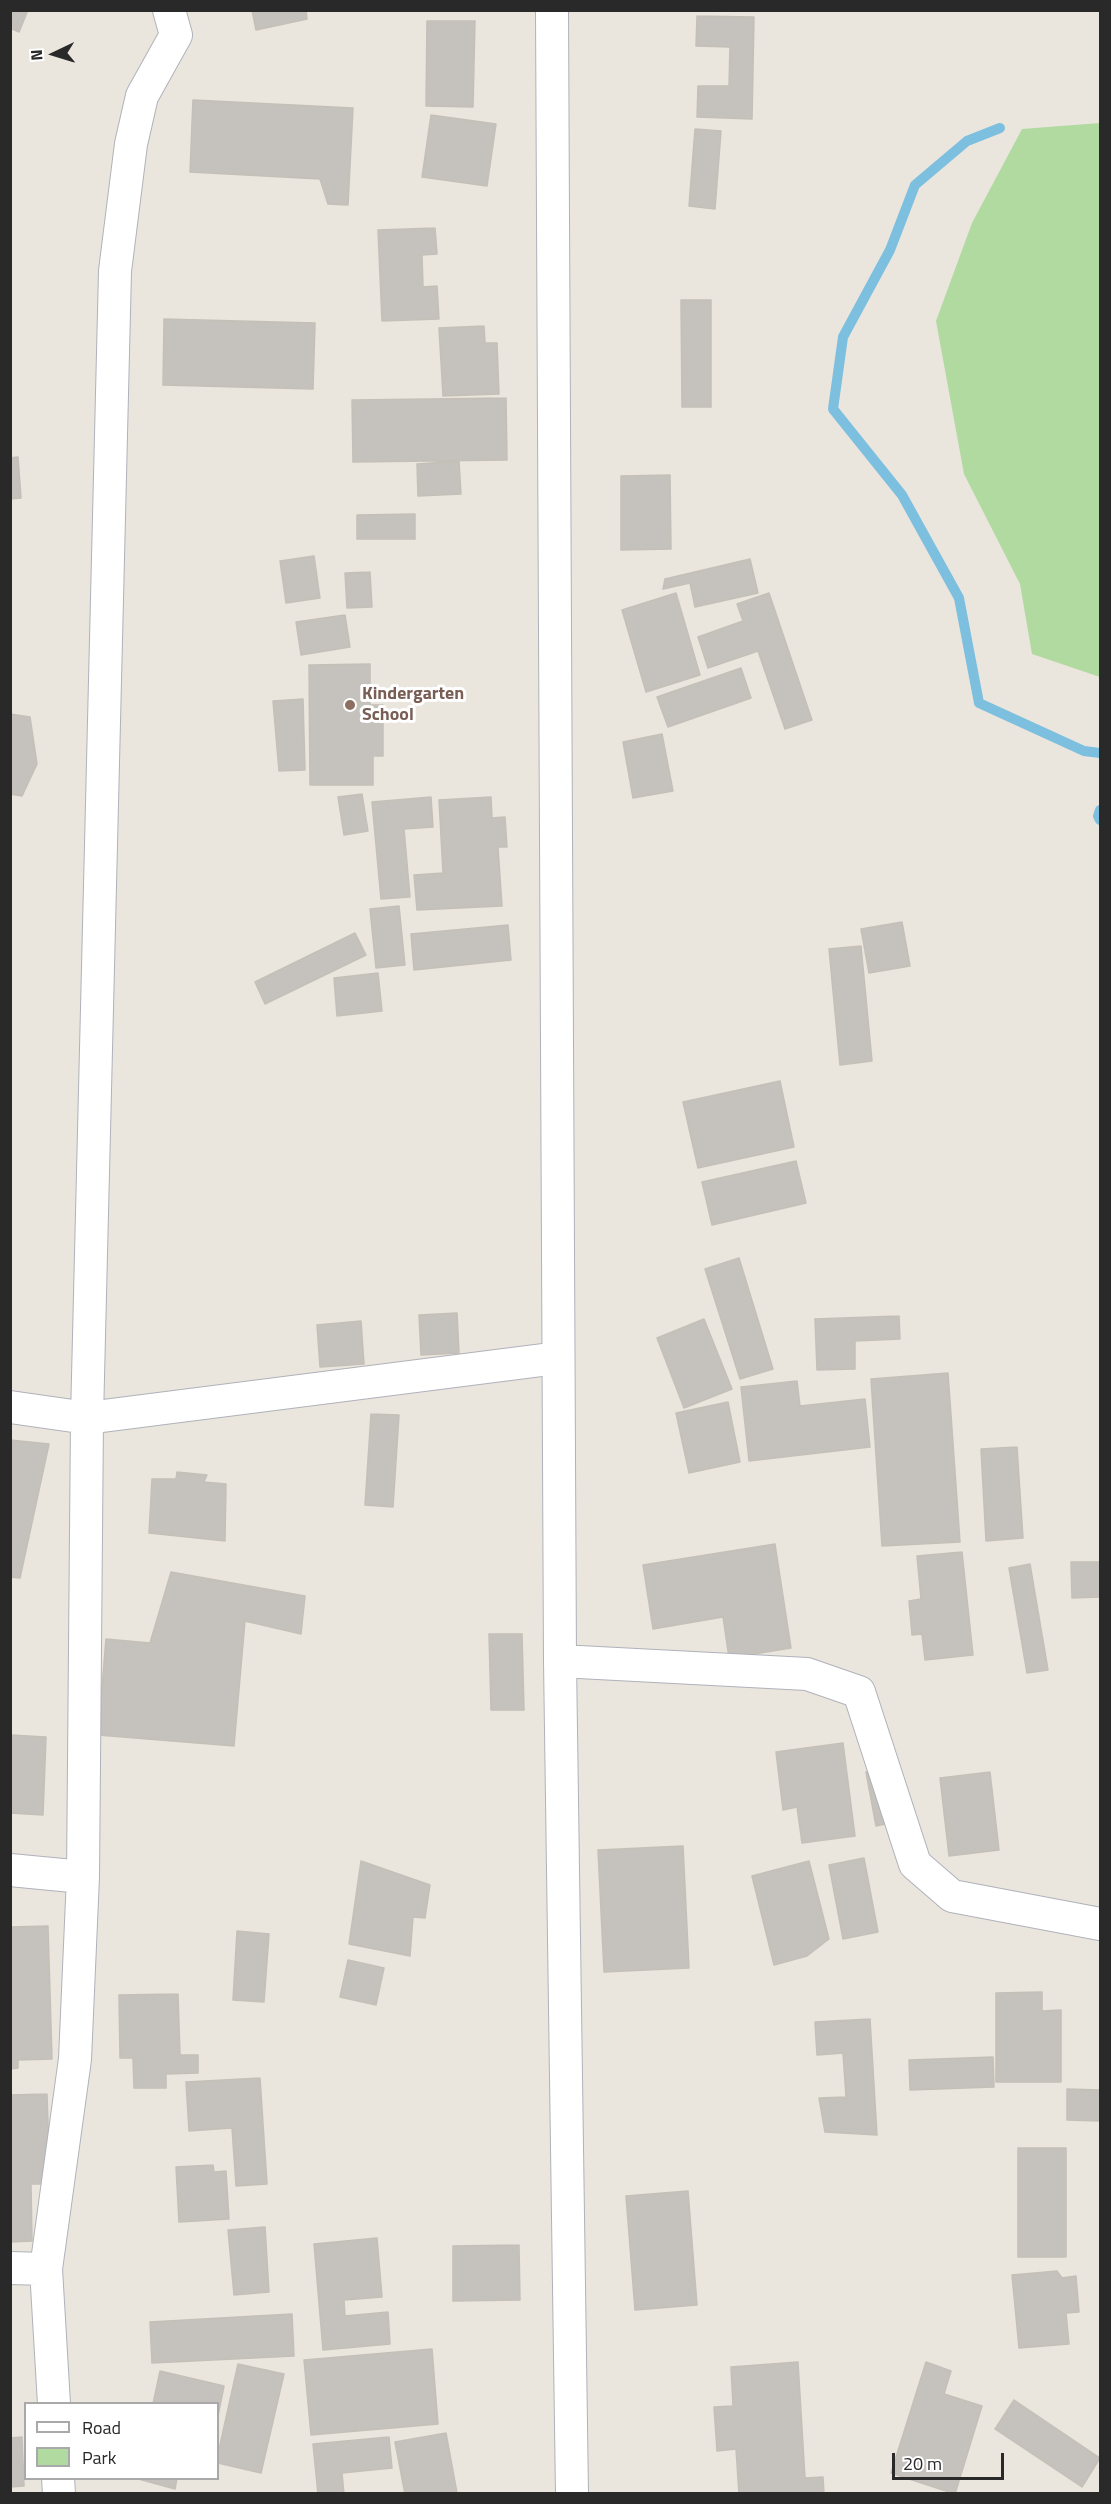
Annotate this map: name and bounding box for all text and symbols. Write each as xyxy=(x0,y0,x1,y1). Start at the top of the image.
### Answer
north arrow xyxy=(24,24,84,84)
text: N xyxy=(24,49,48,62)
place label: Kindergarten School xyxy=(362,684,464,726)
marker: Kindergarten School xyxy=(343,698,357,712)
legend xyxy=(24,2402,219,2480)
text: Road xyxy=(82,2414,121,2441)
scale bar xyxy=(895,2441,1008,2479)
text: Park xyxy=(82,2444,116,2471)
text: 20 m xyxy=(903,2450,942,2477)

